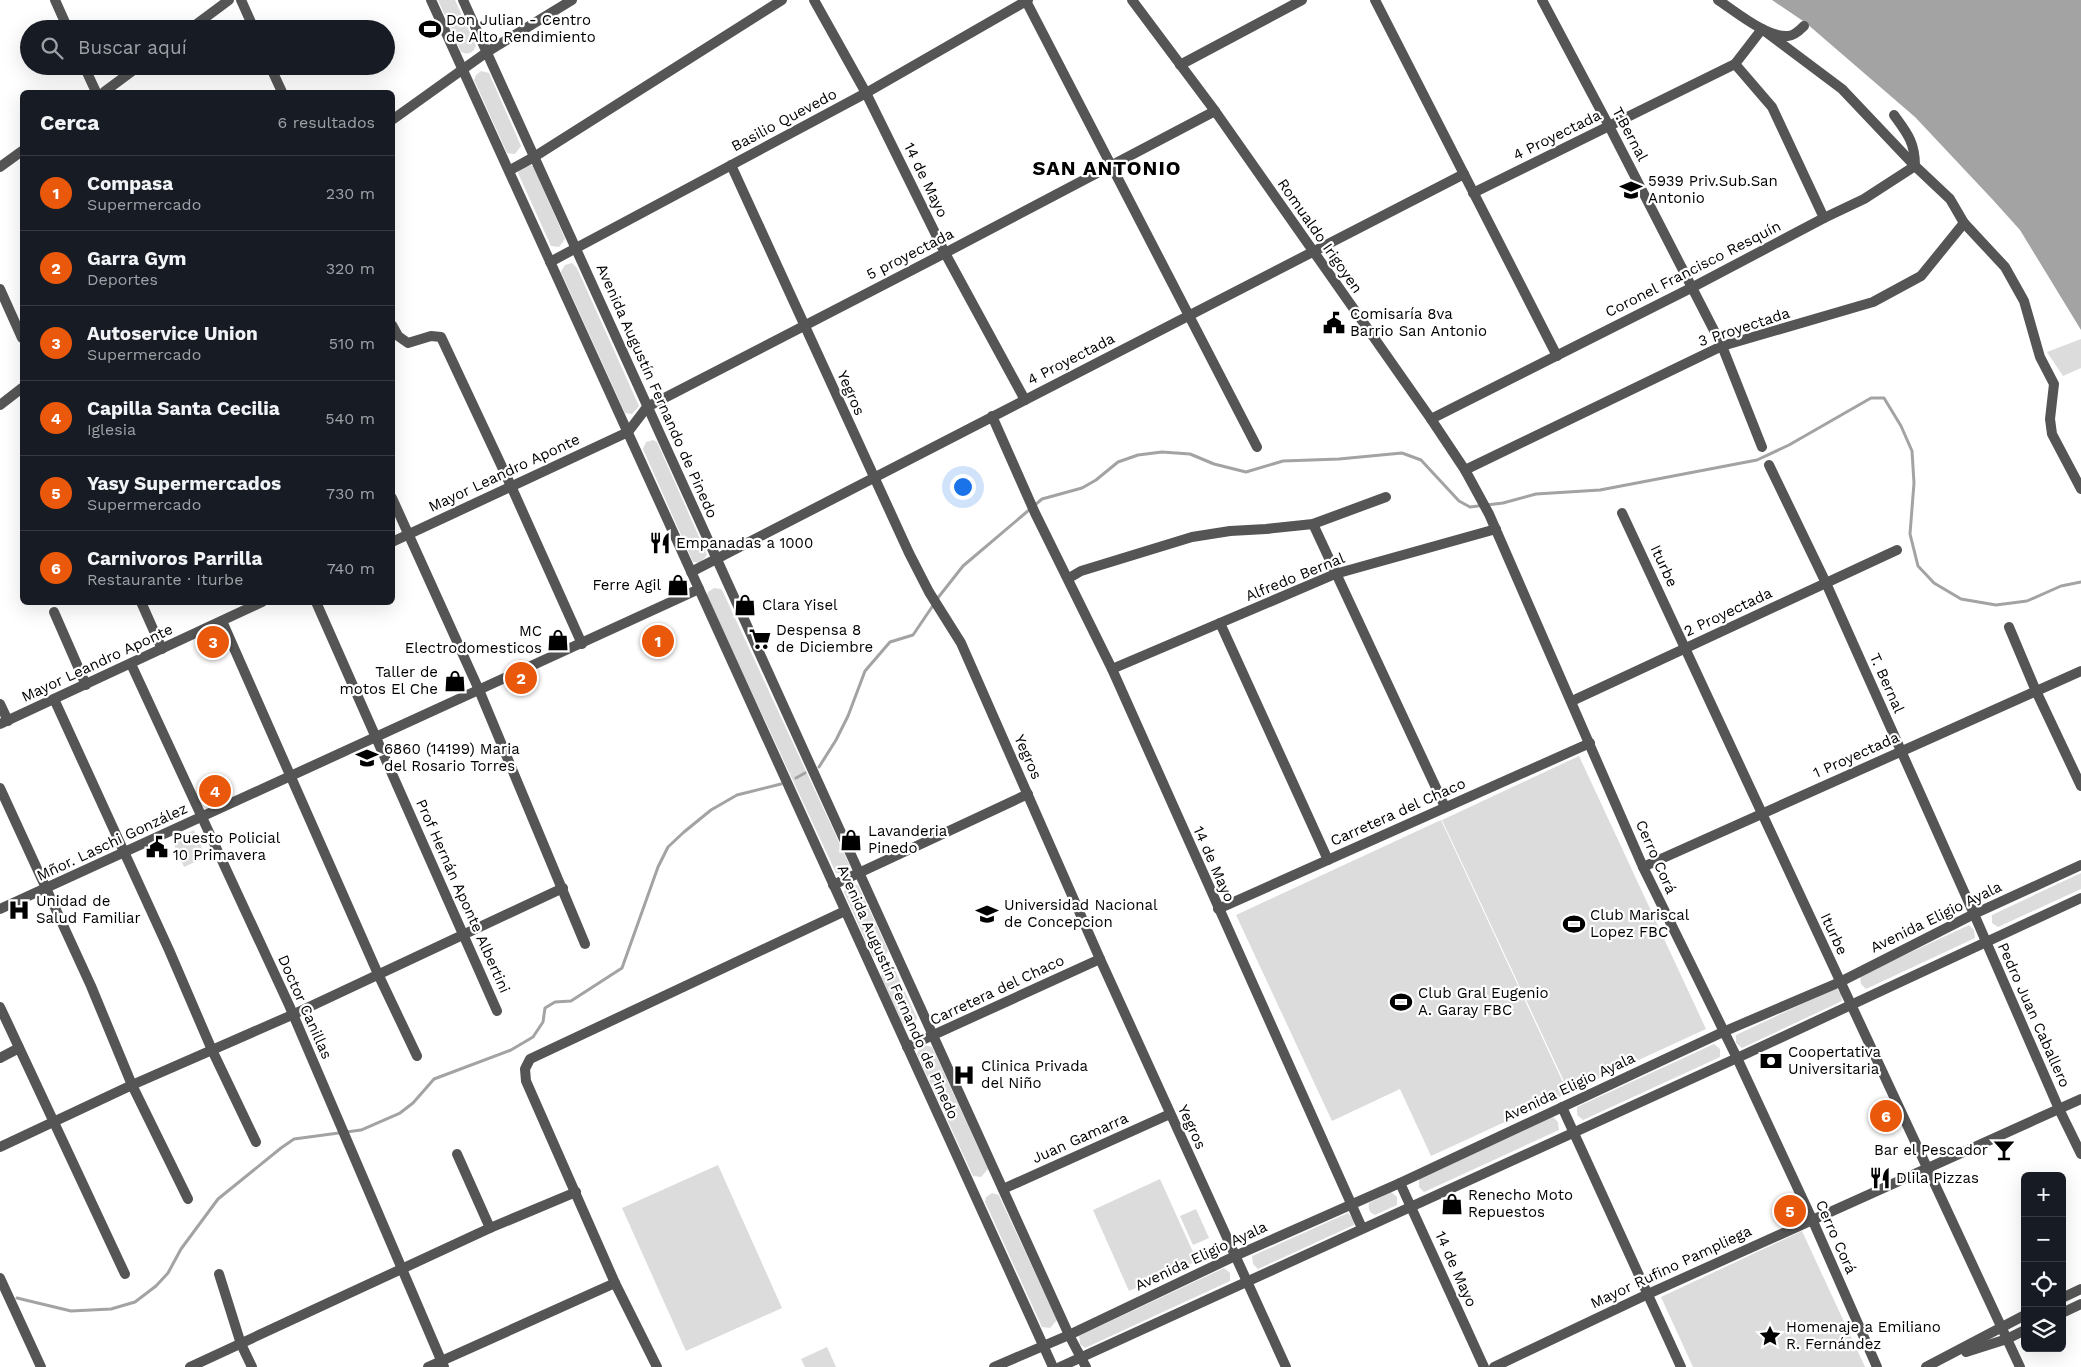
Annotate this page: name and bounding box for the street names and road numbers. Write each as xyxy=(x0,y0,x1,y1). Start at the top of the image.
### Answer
street label: Basilio Quevedo xyxy=(728,85,840,155)
street label: T.Bernal xyxy=(1608,104,1652,164)
street label: 4 Proyectada xyxy=(1510,106,1604,164)
street label: 14 de Mayo xyxy=(900,140,952,220)
street label: Romualdo Irigoyen xyxy=(1274,175,1366,297)
street label: Coronel Francisco Resquín xyxy=(1602,217,1784,321)
street label: 5 proyectada xyxy=(863,224,957,284)
street label: Avenida Augustín Fernando de Pinedo xyxy=(593,261,721,521)
street label: 3 Proyectada xyxy=(1696,304,1792,350)
street label: 4 Proyectada xyxy=(1024,329,1118,389)
street label: Yegros xyxy=(833,368,869,418)
street label: Mayor Leandro Aponte xyxy=(426,430,582,516)
street label: Iturbe xyxy=(1647,542,1681,590)
street label: Alfredo Bernal xyxy=(1243,549,1348,605)
street label: 2 Proyectada xyxy=(1681,584,1775,640)
street label: Mayor Leandro Aponte xyxy=(19,620,175,706)
street label: T. Bernal xyxy=(1866,650,1908,716)
street label: 1 Proyectada xyxy=(1810,728,1902,782)
street label: Yegros xyxy=(1010,732,1046,782)
street label: Carretera del Chaco xyxy=(1328,774,1468,850)
street label: Prof Hernán Aponte Albertini xyxy=(412,796,514,996)
street label: Mñor. Laschi González xyxy=(34,799,190,885)
street label: Cerro Corá xyxy=(1632,817,1680,897)
street label: 14 de Mayo xyxy=(1189,823,1239,905)
street label: Avenida Augustín Fernando de Pinedo xyxy=(834,862,962,1122)
street label: Avenida Eligio Ayala xyxy=(1867,877,2005,957)
street label: Iturbe xyxy=(1817,910,1851,958)
street label: Pedro Juan Caballero xyxy=(1994,940,2074,1090)
street label: Carretera del Chaco xyxy=(927,951,1067,1029)
street label: Doctor Canillas xyxy=(274,952,336,1062)
street label: Avenida Eligio Ayala xyxy=(1500,1048,1638,1126)
street label: Yegros xyxy=(1174,1102,1210,1152)
street label: Juan Gamarra xyxy=(1029,1109,1131,1167)
street label: Cerro Corá xyxy=(1812,1197,1860,1277)
street label: Avenida Eligio Ayala xyxy=(1132,1217,1270,1295)
street label: Mayor Rufino Pampliega xyxy=(1588,1221,1755,1312)
street label: 14 de Mayo xyxy=(1431,1228,1481,1310)

